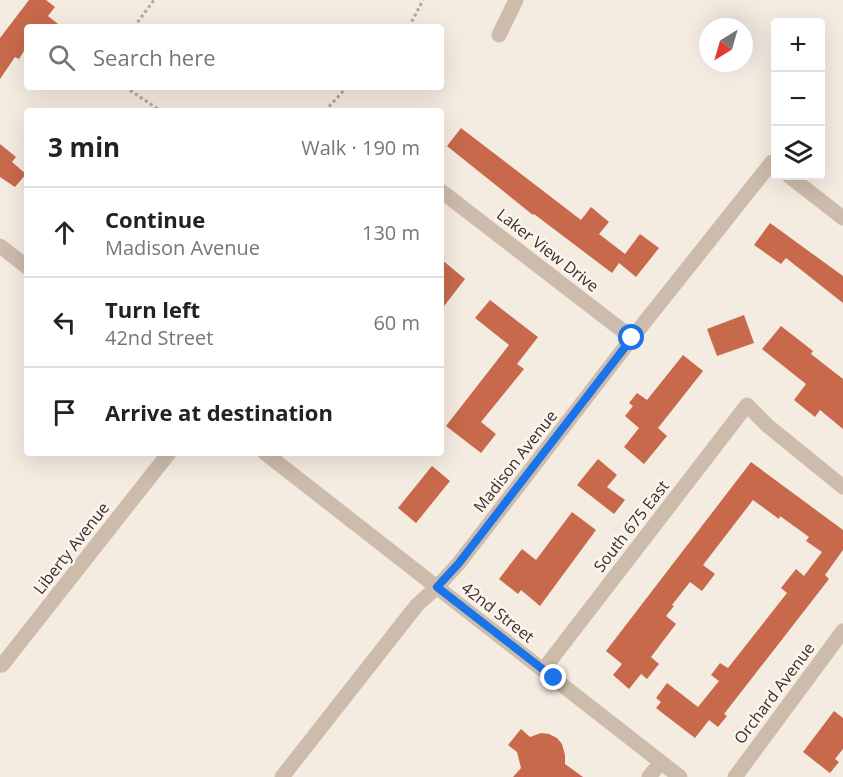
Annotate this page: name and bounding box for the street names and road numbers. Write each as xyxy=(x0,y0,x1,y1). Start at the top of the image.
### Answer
street label: Laker View Drive xyxy=(493,203,603,297)
street label: Madison Avenue xyxy=(468,405,562,517)
street label: South 675 East xyxy=(588,475,674,576)
street label: Liberty Avenue xyxy=(28,497,114,599)
street label: 42nd Street xyxy=(457,577,539,648)
street label: Orchard Avenue xyxy=(729,638,819,748)

